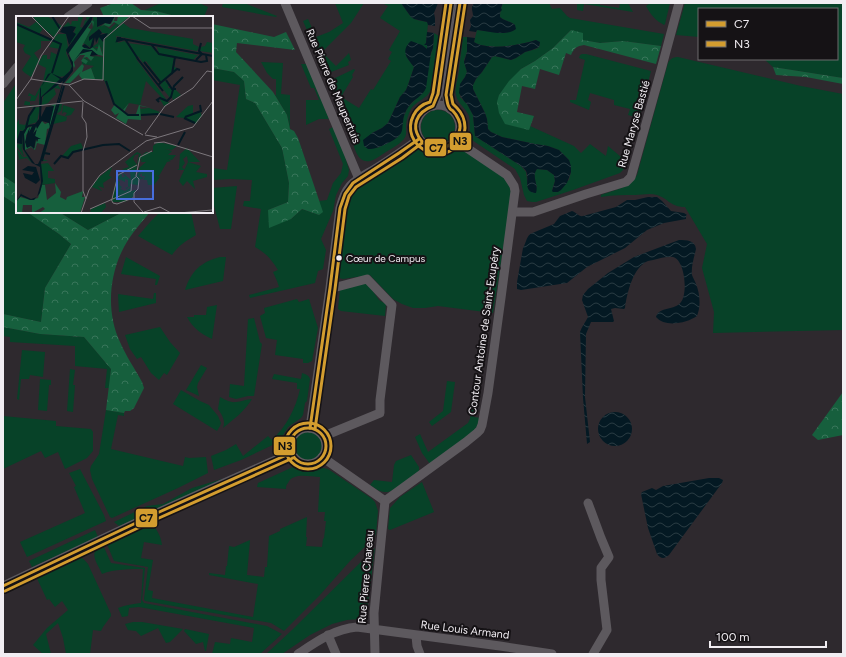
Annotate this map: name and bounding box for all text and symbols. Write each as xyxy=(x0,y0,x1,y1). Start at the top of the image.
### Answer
legend xyxy=(698,8,838,60)
inset map xyxy=(16,16,213,213)
text: C7 xyxy=(734,17,750,31)
street label: Rue Pierre de Maupertuis xyxy=(303,27,363,145)
text: N3 xyxy=(734,37,750,51)
street label: Rue Maryse Bastié xyxy=(615,79,653,169)
line badge: N3 xyxy=(449,132,472,151)
text: N3 xyxy=(453,135,467,148)
line badge: C7 xyxy=(424,138,447,157)
text: C7 xyxy=(429,142,443,155)
street label: Contour Antoine de Saint-Exupéry xyxy=(466,246,502,416)
place label: Cœur de Campus xyxy=(346,252,426,265)
marker: Cœur de Campus xyxy=(334,253,344,263)
line badge: N3 xyxy=(273,436,296,456)
text: N3 xyxy=(278,440,292,453)
line badge: C7 xyxy=(135,508,158,528)
text: C7 xyxy=(139,512,153,525)
street label: Rue Pierre Chareau xyxy=(355,530,377,624)
street label: Rue Louis Armand xyxy=(420,618,510,642)
scale bar xyxy=(710,623,826,649)
text: 100 m xyxy=(716,630,750,644)

